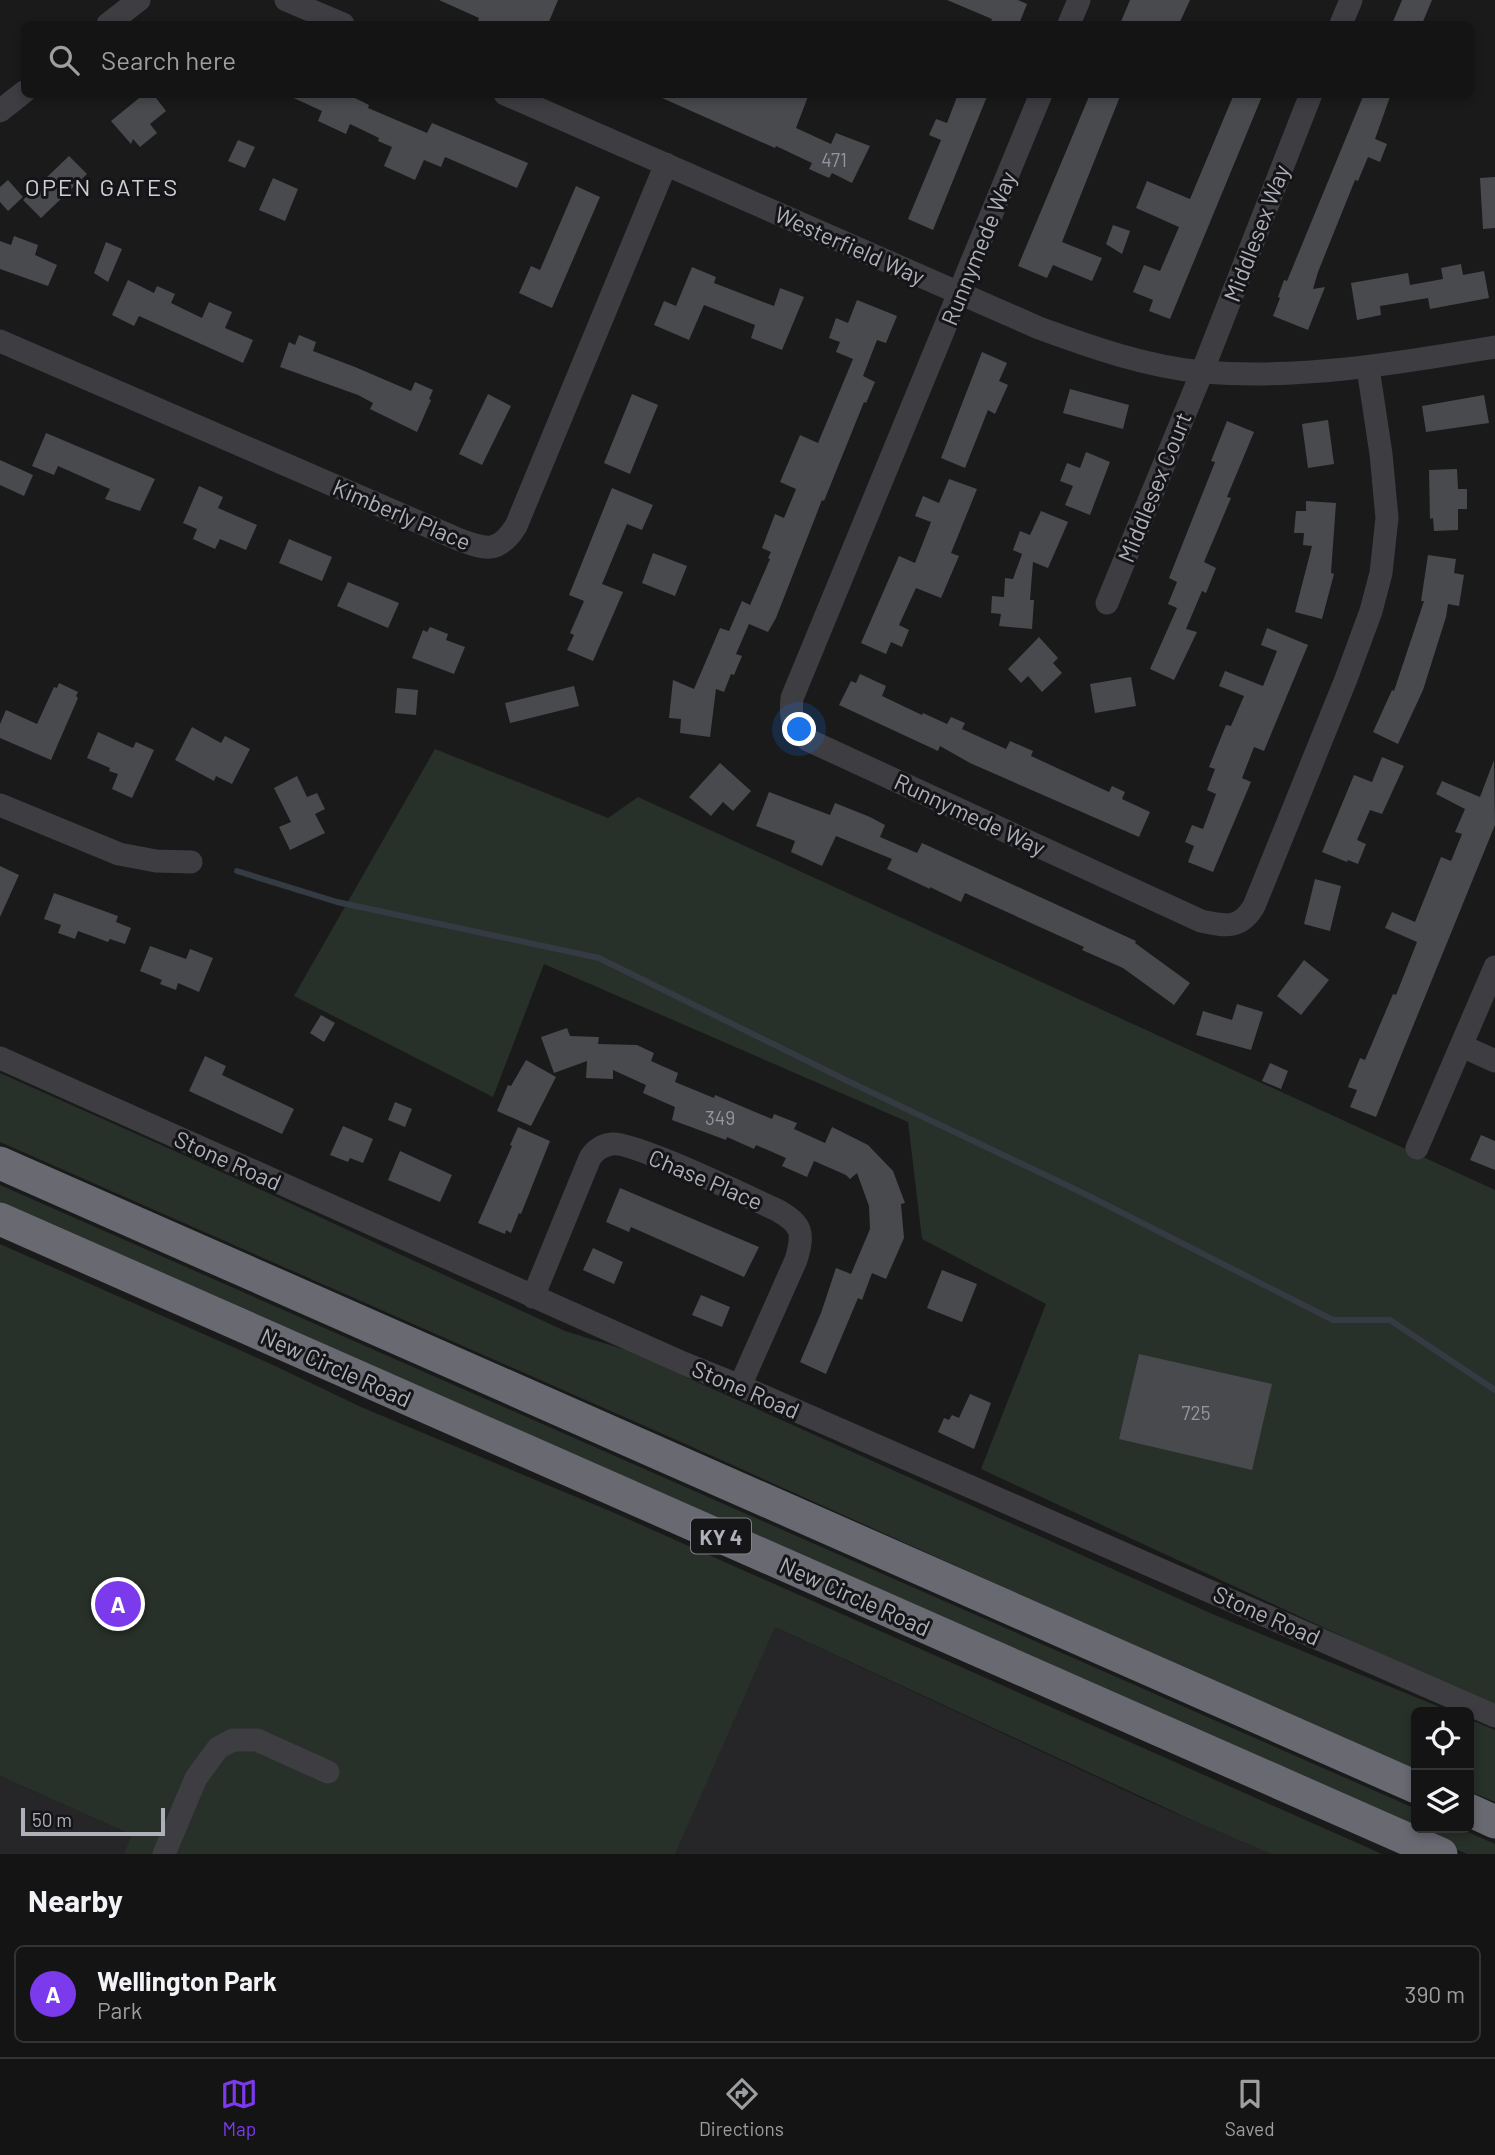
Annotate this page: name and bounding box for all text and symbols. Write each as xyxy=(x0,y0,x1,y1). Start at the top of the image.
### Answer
search box xyxy=(21,21,1474,98)
icon: search xyxy=(45,41,83,79)
text: Search here xyxy=(101,44,236,75)
house number: 471 xyxy=(821,148,847,171)
street label: Middlesex Way xyxy=(1217,160,1295,306)
street label: Runnymede Way xyxy=(934,167,1022,329)
district label: OPEN GATES xyxy=(25,172,179,201)
street label: Westerfield Way xyxy=(771,199,930,291)
street label: Middlesex Court xyxy=(1111,408,1197,566)
street label: Kimberly Place xyxy=(329,472,475,556)
your location xyxy=(782,712,816,746)
street label: Runnymede Way xyxy=(890,767,1050,861)
house number: 349 xyxy=(705,1106,735,1129)
street label: Stone Road xyxy=(170,1124,286,1196)
street label: Chase Place xyxy=(645,1143,767,1215)
street label: New Circle Road xyxy=(256,1321,416,1413)
street label: Stone Road xyxy=(688,1354,804,1424)
house number: 725 xyxy=(1182,1401,1210,1424)
road number: KY 4 xyxy=(691,1518,751,1554)
street label: New Circle Road xyxy=(775,1550,935,1642)
pin: A xyxy=(95,1578,141,1630)
street label: Stone Road xyxy=(1209,1579,1325,1651)
map controls xyxy=(1411,1707,1474,1833)
button: locate xyxy=(1411,1707,1474,1770)
button: layers xyxy=(1411,1770,1474,1833)
scale bar xyxy=(21,1805,164,1837)
text: 50 m xyxy=(32,1808,72,1831)
text: Nearby xyxy=(28,1882,123,1918)
text: Wellington Park xyxy=(97,1965,277,1996)
text: A xyxy=(45,1980,61,2008)
text: 390 m xyxy=(1405,1980,1465,2008)
text: Park xyxy=(97,1996,142,2024)
tab: Map xyxy=(220,2075,258,2140)
tab: Directions xyxy=(699,2075,784,2140)
tab: Saved xyxy=(1225,2075,1275,2140)

